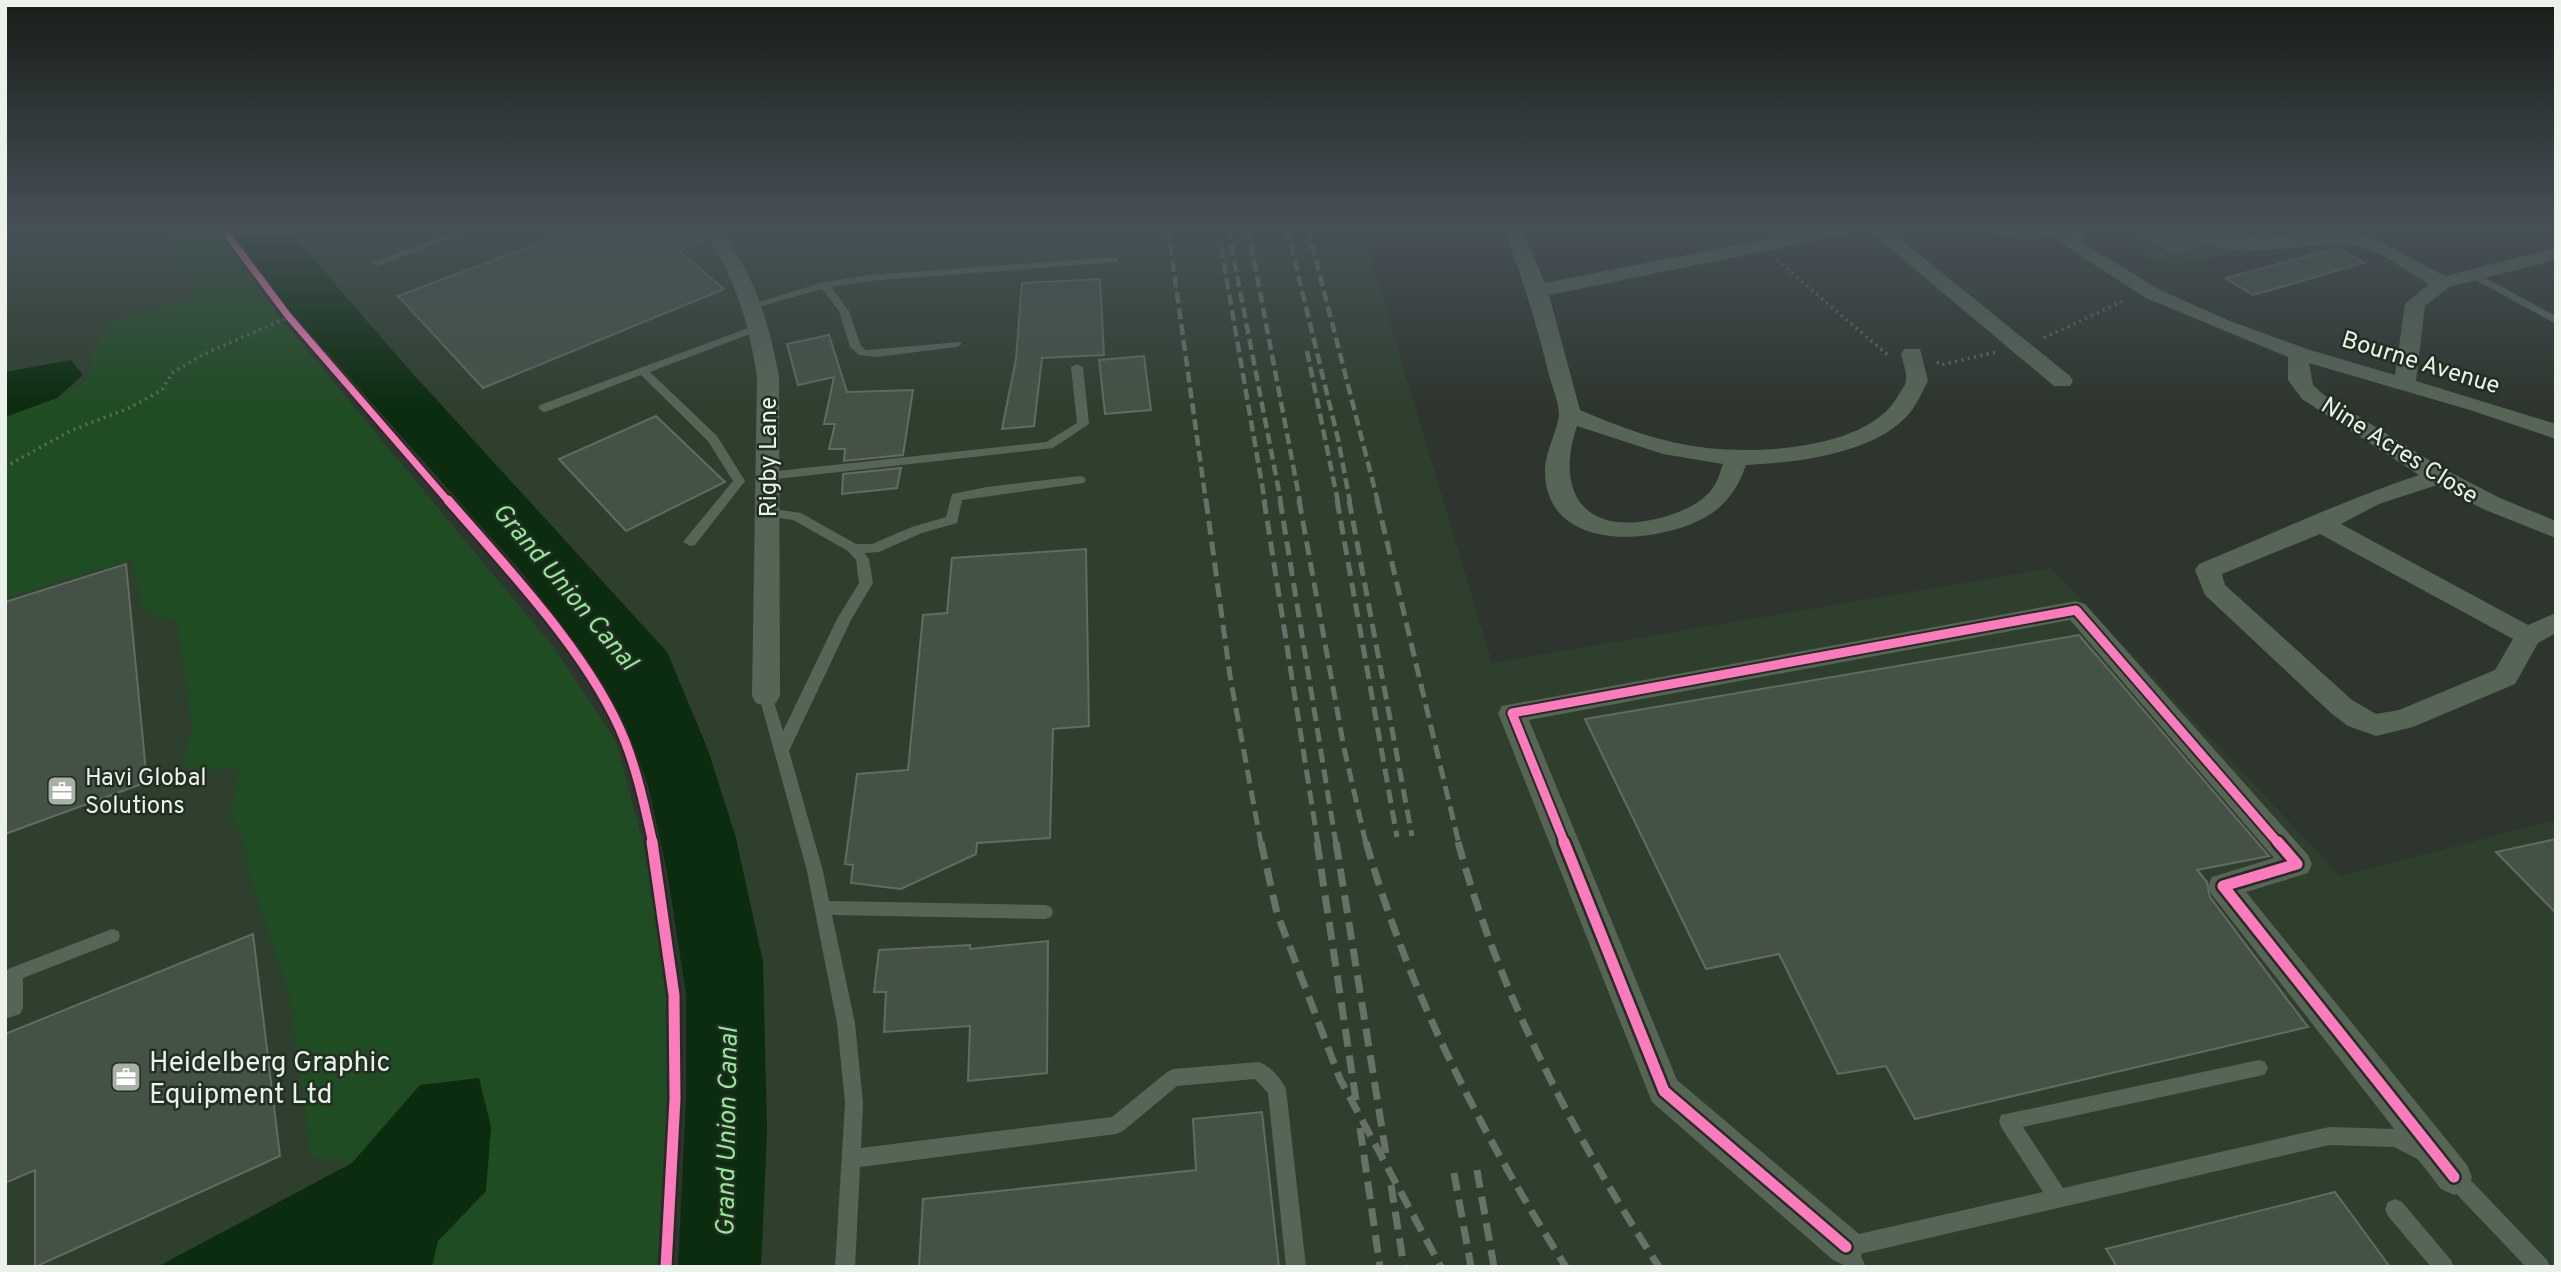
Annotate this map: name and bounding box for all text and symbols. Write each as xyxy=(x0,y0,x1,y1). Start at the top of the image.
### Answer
street label: Bourne Avenue xyxy=(2338,326,2503,402)
street label: Nine Acres Close xyxy=(2315,391,2483,512)
street label: Rigby Lane xyxy=(755,397,785,517)
water label: Grand Union Canal xyxy=(484,497,645,679)
place label: Havi Global Solutions xyxy=(85,764,207,822)
office icon: Havi Global Solutions xyxy=(45,774,79,808)
water label: Grand Union Canal xyxy=(710,1026,747,1237)
place label: Heidelberg Graphic Equipment Ltd xyxy=(149,1046,390,1114)
office icon: Heidelberg Graphic Equipment Ltd xyxy=(109,1060,143,1094)

